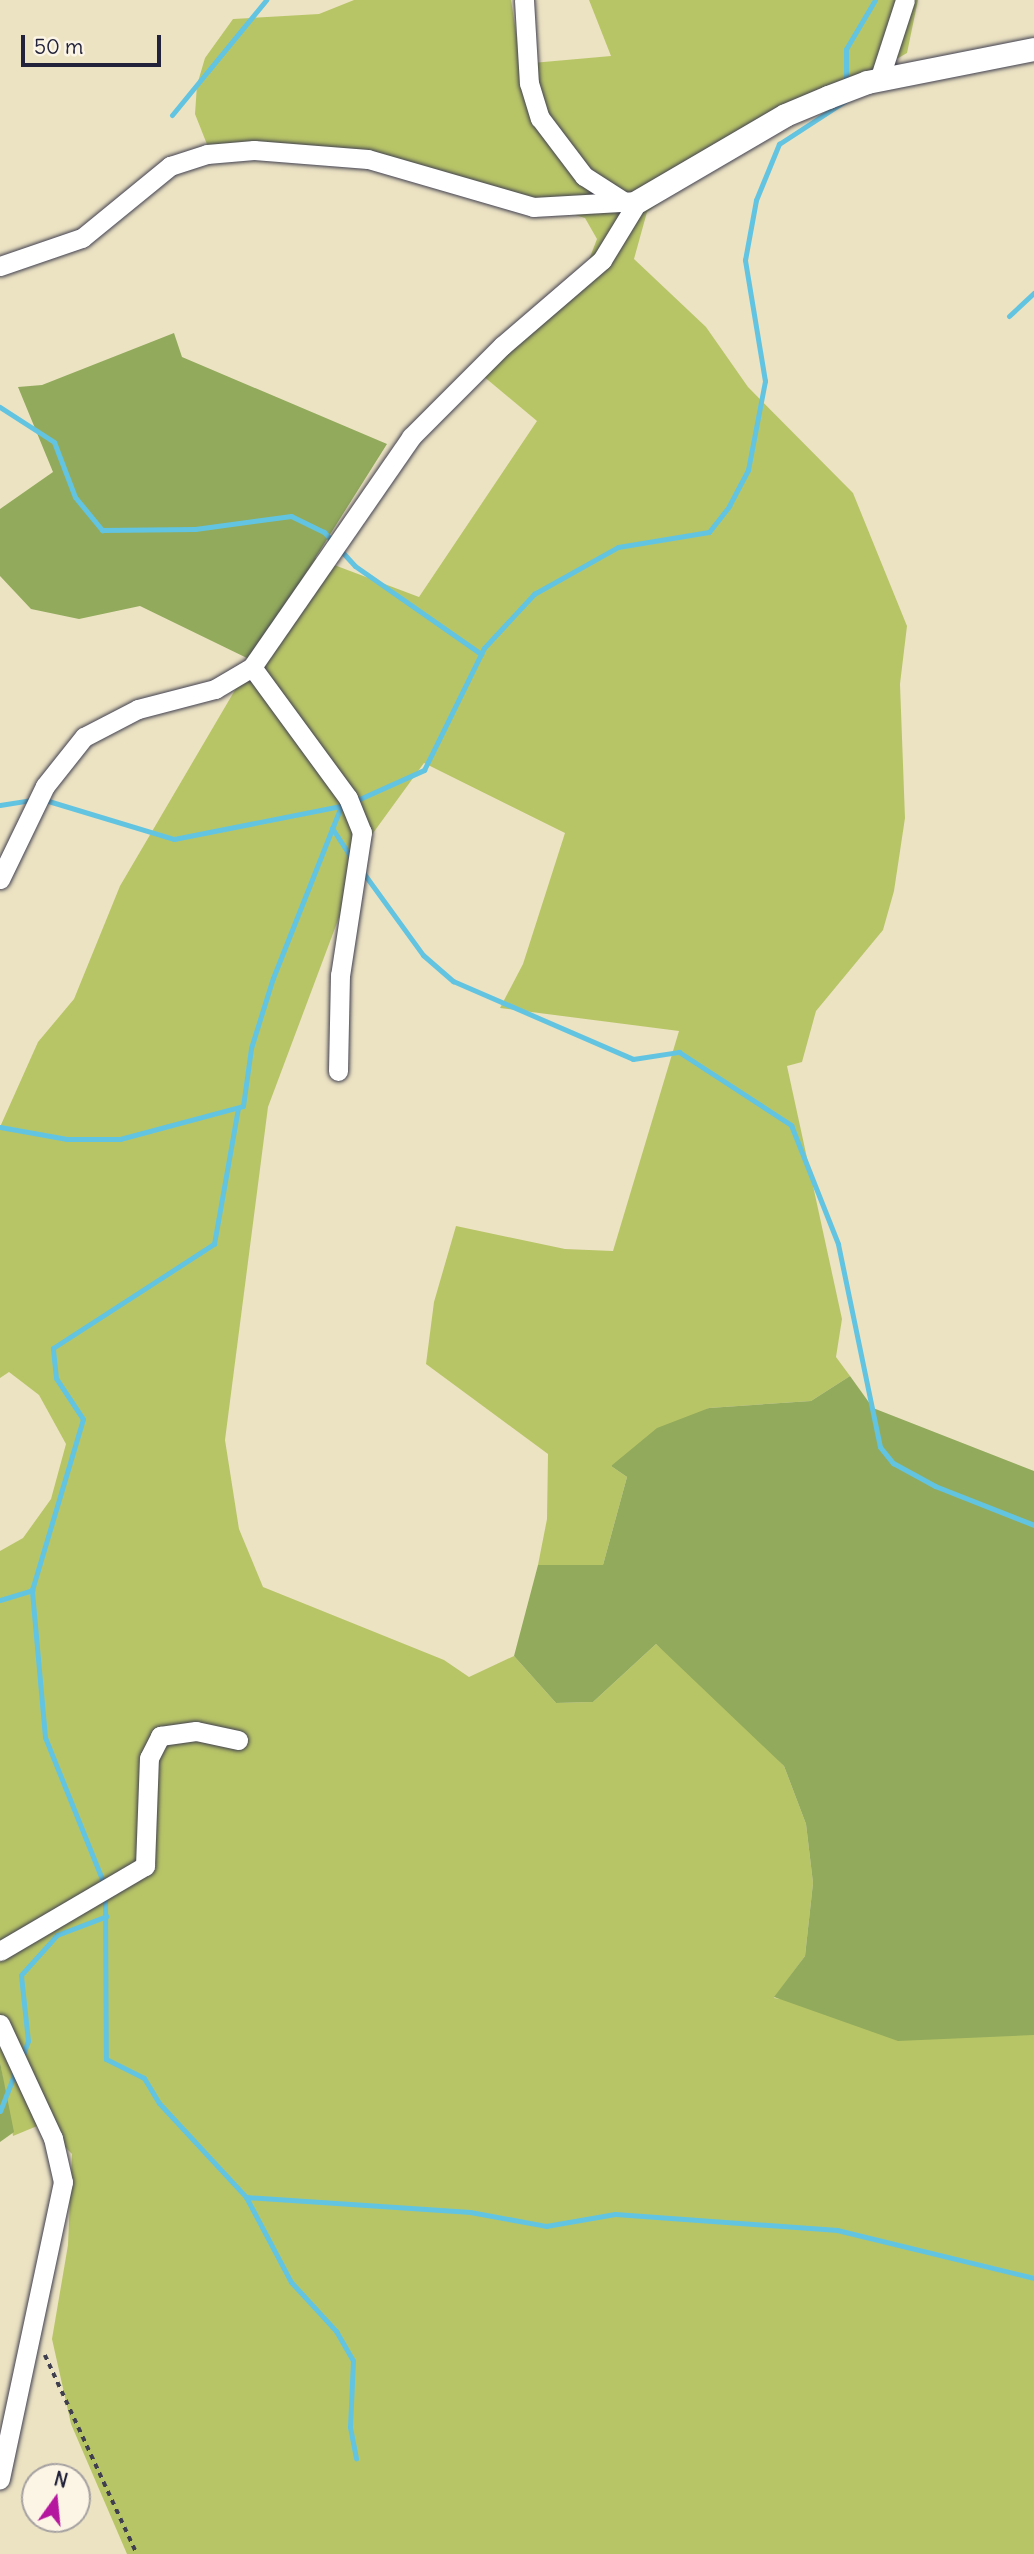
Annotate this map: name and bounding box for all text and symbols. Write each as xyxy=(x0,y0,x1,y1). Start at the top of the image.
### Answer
scale bar xyxy=(24,21,164,65)
text: 50 m xyxy=(34,33,83,60)
north arrow xyxy=(21,2463,91,2533)
text: N xyxy=(51,2466,70,2493)

